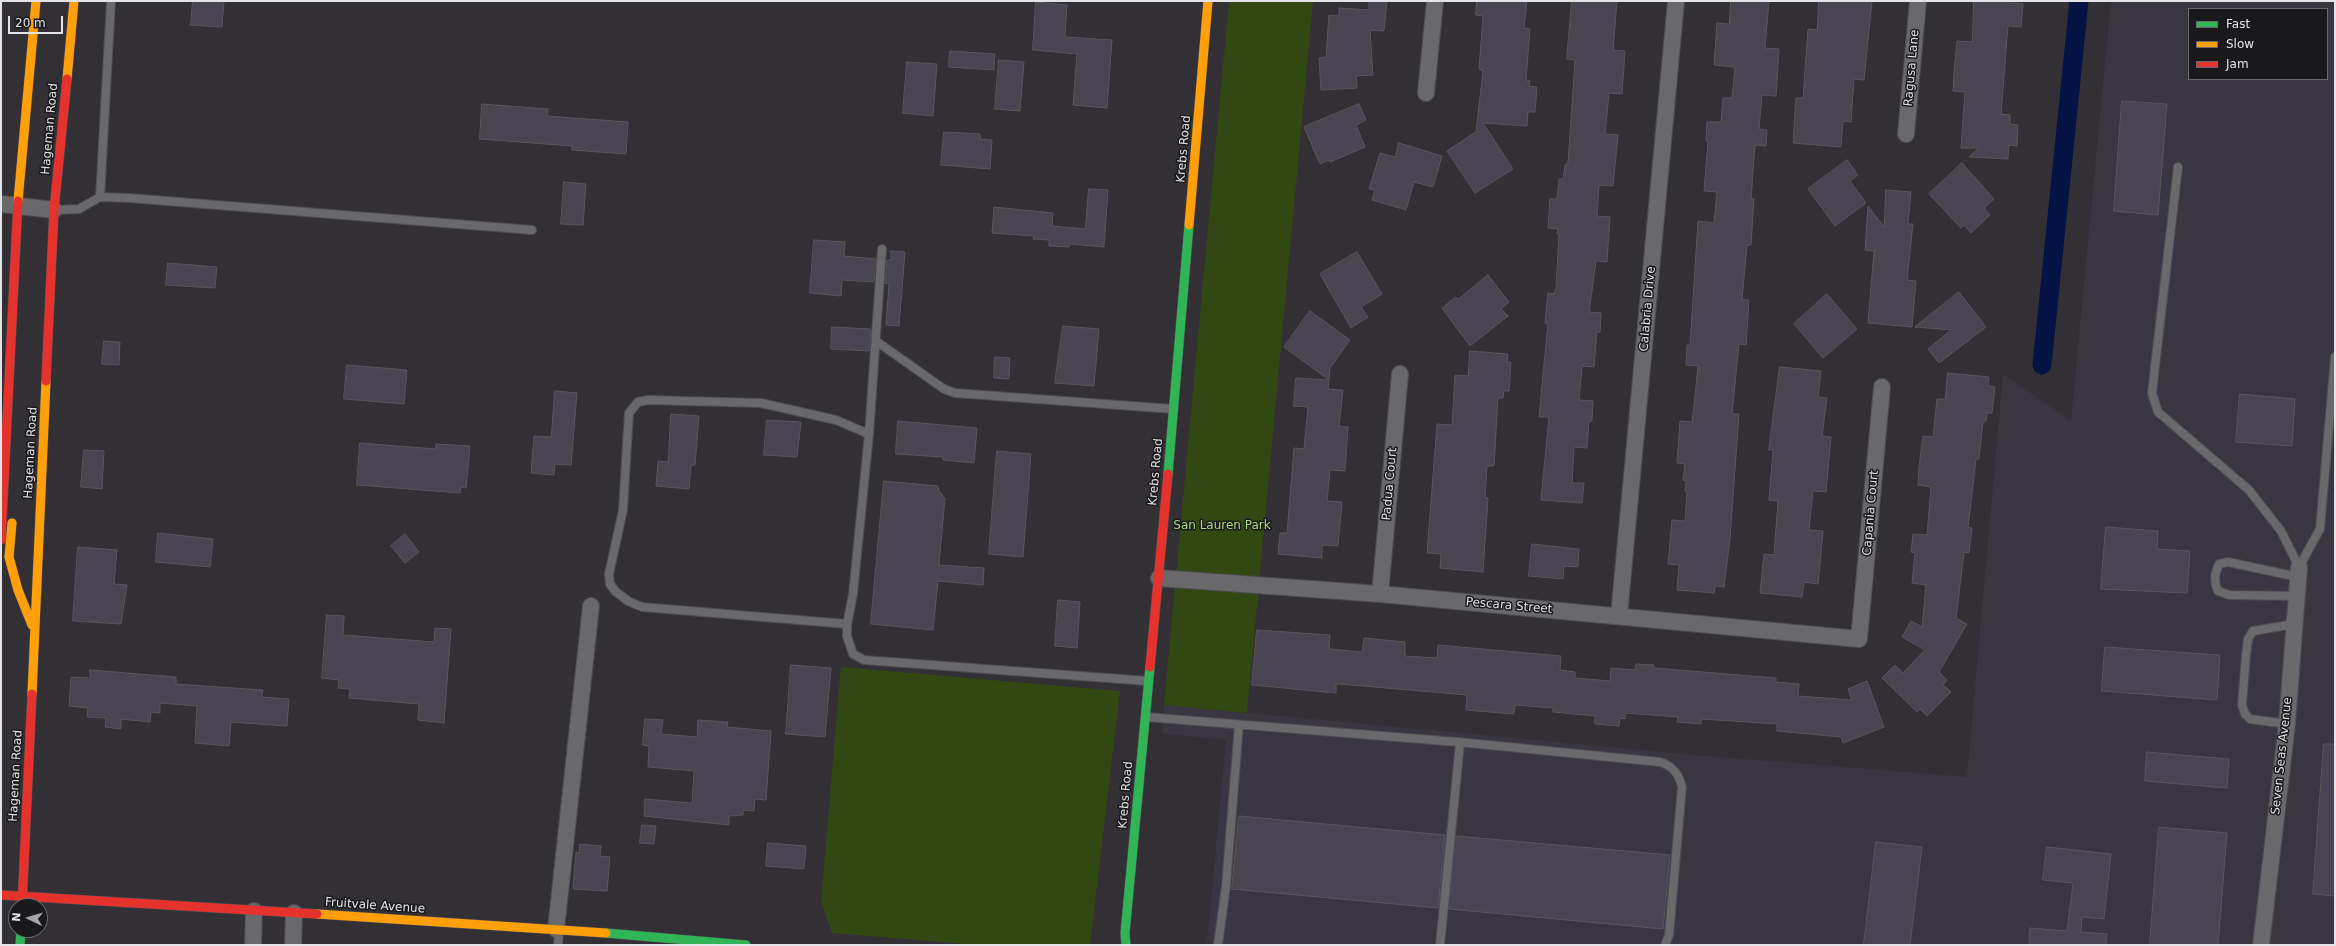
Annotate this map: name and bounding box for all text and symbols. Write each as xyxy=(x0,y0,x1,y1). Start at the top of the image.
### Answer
scale bar xyxy=(10,8,65,34)
legend xyxy=(2188,8,2328,80)
text: 20 m xyxy=(15,16,46,30)
text: Fast xyxy=(2226,17,2250,31)
street label: Ragusa Lane xyxy=(1901,29,1923,107)
text: Slow xyxy=(2226,37,2254,51)
text: Jam xyxy=(2226,57,2249,71)
street label: Hageman Road xyxy=(39,83,61,175)
street label: Krebs Road xyxy=(1174,115,1194,183)
street label: Calabria Drive xyxy=(1637,266,1659,352)
street label: Hageman Road xyxy=(21,407,41,499)
street label: Krebs Road xyxy=(1146,438,1166,506)
street label: Padua Court xyxy=(1380,447,1400,521)
street label: Capania Court xyxy=(1860,470,1882,556)
park label: San Lauren Park xyxy=(1173,519,1271,533)
street label: Pescara Street xyxy=(1465,595,1553,617)
street label: Seven Seas Avenue xyxy=(2269,697,2295,815)
street label: Hageman Road xyxy=(6,730,26,822)
street label: Krebs Road xyxy=(1116,761,1136,829)
street label: Fruitvale Avenue xyxy=(325,895,425,917)
north arrow xyxy=(8,898,48,938)
text: N xyxy=(10,912,23,922)

